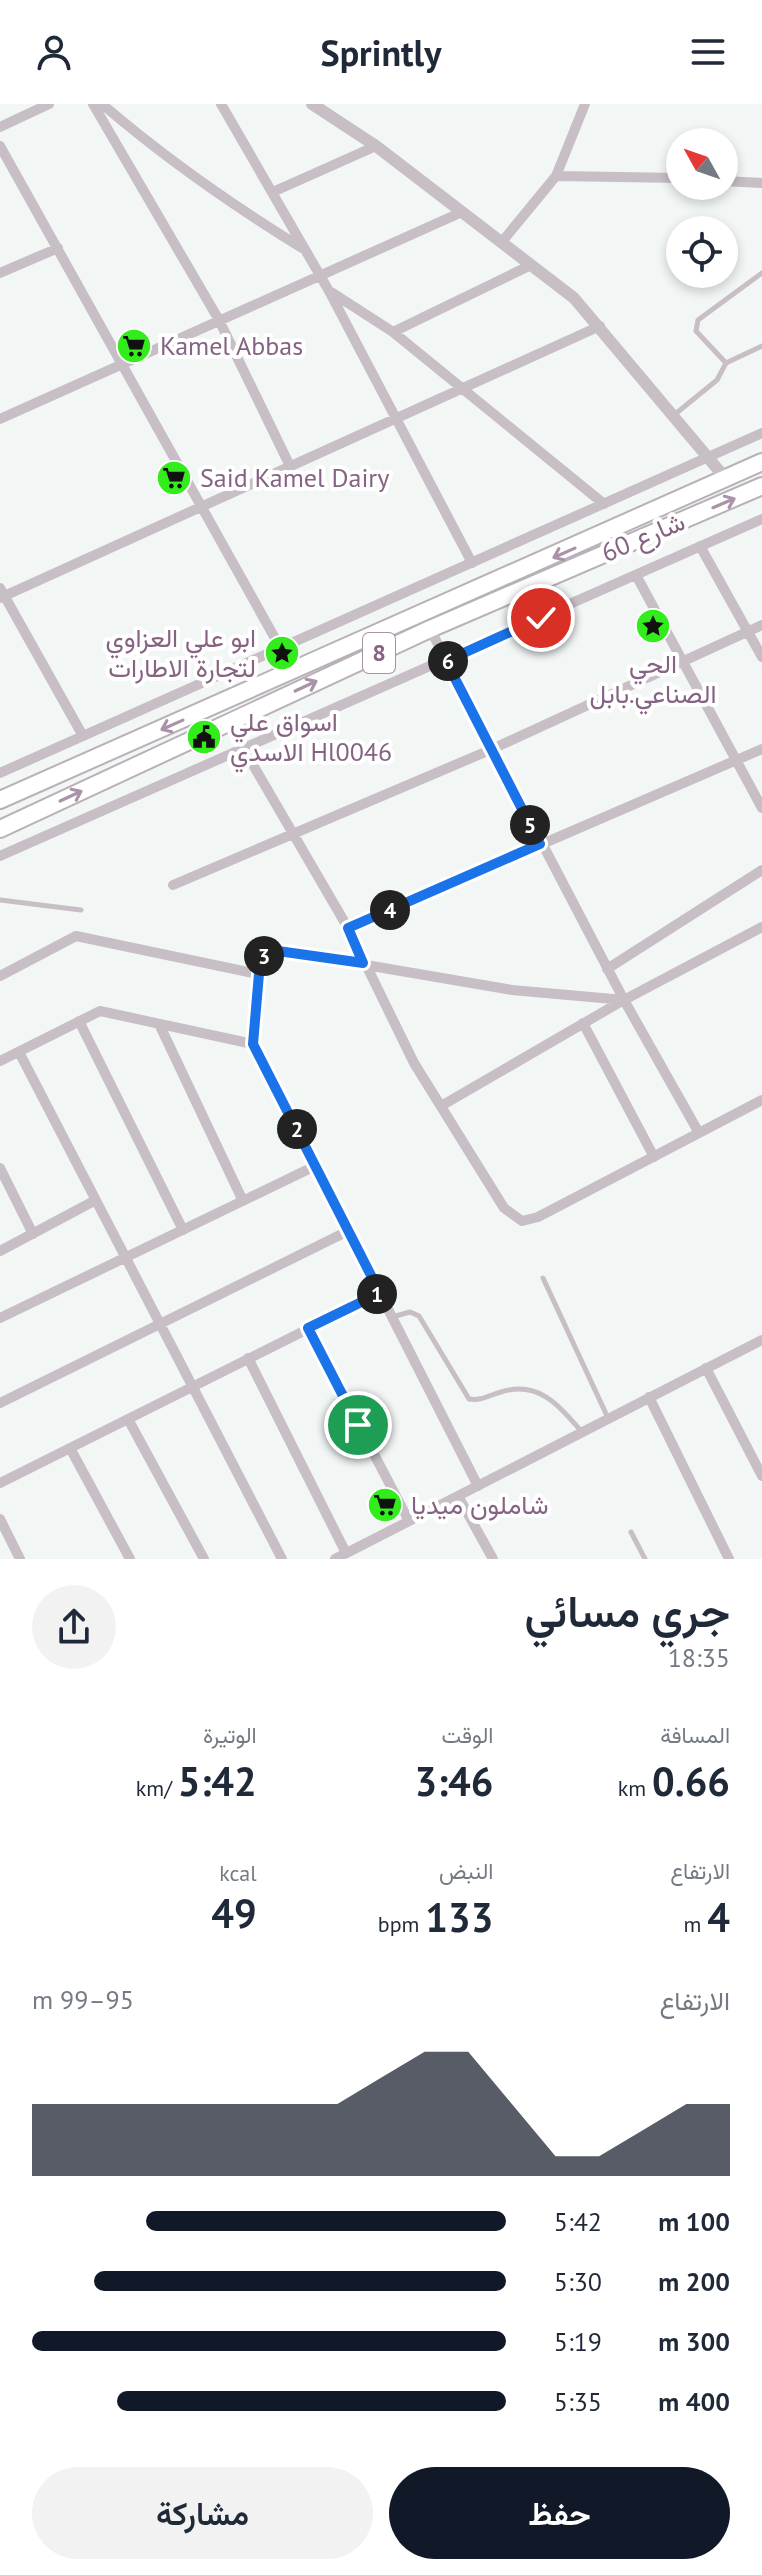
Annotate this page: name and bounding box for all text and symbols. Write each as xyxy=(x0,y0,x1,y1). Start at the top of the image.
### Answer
text: Sprintly xyxy=(321,29,441,76)
icon: person xyxy=(32,30,76,74)
icon: menu xyxy=(686,30,730,74)
north arrow xyxy=(666,128,738,200)
map controls xyxy=(666,128,738,288)
button: locate xyxy=(666,216,738,288)
supermarket icon: Kamel Abbas xyxy=(115,327,153,365)
place label: Kamel Abbas xyxy=(160,329,303,362)
supermarket icon: Said Kamel Dairy xyxy=(155,459,193,497)
place label: Said Kamel Dairy xyxy=(200,461,389,494)
one-way arrow xyxy=(711,494,735,509)
street label: شارع 60 xyxy=(596,504,690,571)
one-way arrow xyxy=(552,546,576,561)
pin xyxy=(507,584,575,652)
icon: check xyxy=(519,596,563,640)
place icon: الحي الصناعي.بابل xyxy=(634,607,672,645)
place label: ابو علي العزاوي لتجارة الاطارات xyxy=(106,621,256,684)
road number: 8 xyxy=(363,633,395,673)
place icon: ابو علي العزاوي لتجارة الاطارات xyxy=(263,634,301,672)
pin: 6 xyxy=(428,641,468,681)
text: 6 xyxy=(442,647,454,675)
place label: الحي الصناعي.بابل xyxy=(590,647,717,715)
one-way arrow xyxy=(294,678,318,693)
place label: اسواق علي الاسدي Hl0046 xyxy=(230,705,392,773)
one-way arrow xyxy=(160,718,185,733)
public building icon: اسواق علي الاسدي Hl0046 xyxy=(185,718,223,756)
one-way arrow xyxy=(58,788,82,803)
pin: 5 xyxy=(510,805,550,845)
text: 5 xyxy=(524,811,536,839)
pin: 4 xyxy=(370,890,410,930)
text: 4 xyxy=(384,896,396,924)
pin: 3 xyxy=(244,936,284,976)
text: 3 xyxy=(258,942,270,970)
pin: 2 xyxy=(277,1109,317,1149)
text: 2 xyxy=(291,1115,303,1143)
pin: 1 xyxy=(357,1274,397,1314)
text: 1 xyxy=(371,1280,383,1308)
pin xyxy=(324,1391,392,1459)
icon: arrive xyxy=(336,1403,380,1447)
supermarket icon: شاملون ميديا xyxy=(366,1486,404,1524)
place label: شاملون ميديا xyxy=(411,1488,549,1521)
text: جري مسائي xyxy=(524,1582,730,1639)
button: share xyxy=(32,1585,116,1669)
text: 18:35 xyxy=(668,1641,730,1674)
text: الوتيرة xyxy=(203,1721,257,1749)
text: الوقت xyxy=(442,1721,493,1749)
text: المسافة xyxy=(660,1721,730,1749)
text: 5:42 xyxy=(178,1755,257,1807)
text: 3:46 xyxy=(415,1755,493,1807)
text: 0.66 xyxy=(652,1755,730,1807)
text: /km xyxy=(136,1774,178,1802)
text: km xyxy=(618,1774,652,1802)
text: النبض xyxy=(439,1857,493,1885)
text: الارتفاع xyxy=(670,1857,730,1885)
text: kcal xyxy=(219,1859,257,1887)
text: 49 xyxy=(211,1887,257,1939)
text: 133 xyxy=(425,1891,493,1943)
text: 4 xyxy=(707,1891,730,1943)
text: bpm xyxy=(378,1910,425,1938)
text: m xyxy=(684,1910,707,1938)
text: 95–99 m xyxy=(32,1983,134,2016)
text: الارتفاع xyxy=(659,1984,730,2017)
text: 5:42 xyxy=(554,2205,602,2238)
text: 100 m xyxy=(658,2205,730,2238)
text: 5:30 xyxy=(554,2265,602,2298)
text: 200 m xyxy=(658,2265,730,2298)
text: 5:19 xyxy=(554,2325,602,2358)
text: 300 m xyxy=(658,2325,730,2358)
text: 5:35 xyxy=(554,2385,602,2418)
text: 400 m xyxy=(658,2385,730,2418)
button: مشاركة xyxy=(32,2467,373,2559)
button: حفظ xyxy=(389,2467,730,2559)

